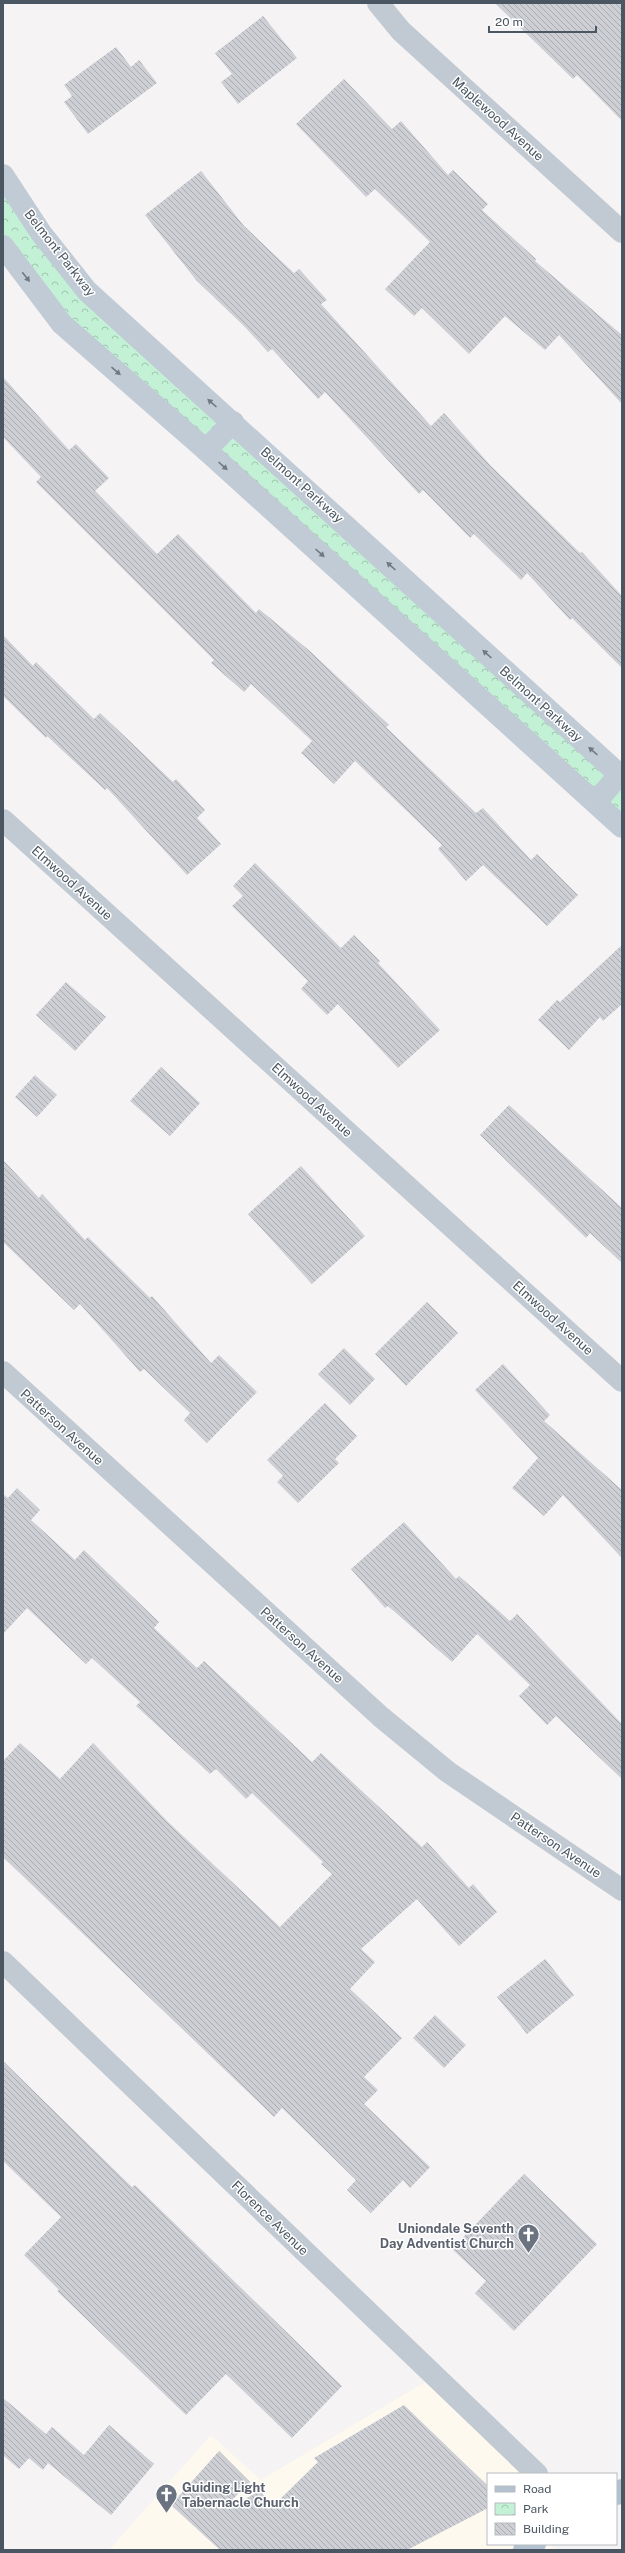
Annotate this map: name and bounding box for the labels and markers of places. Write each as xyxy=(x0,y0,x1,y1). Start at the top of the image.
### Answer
place label: Uniondale Seventh Day Adventist Church xyxy=(380,2221,514,2251)
church icon: Uniondale Seventh Day Adventist Church xyxy=(516,2222,542,2255)
place label: Guiding Light Tabernacle Church xyxy=(182,2480,299,2510)
church icon: Guiding Light Tabernacle Church xyxy=(154,2481,180,2514)

